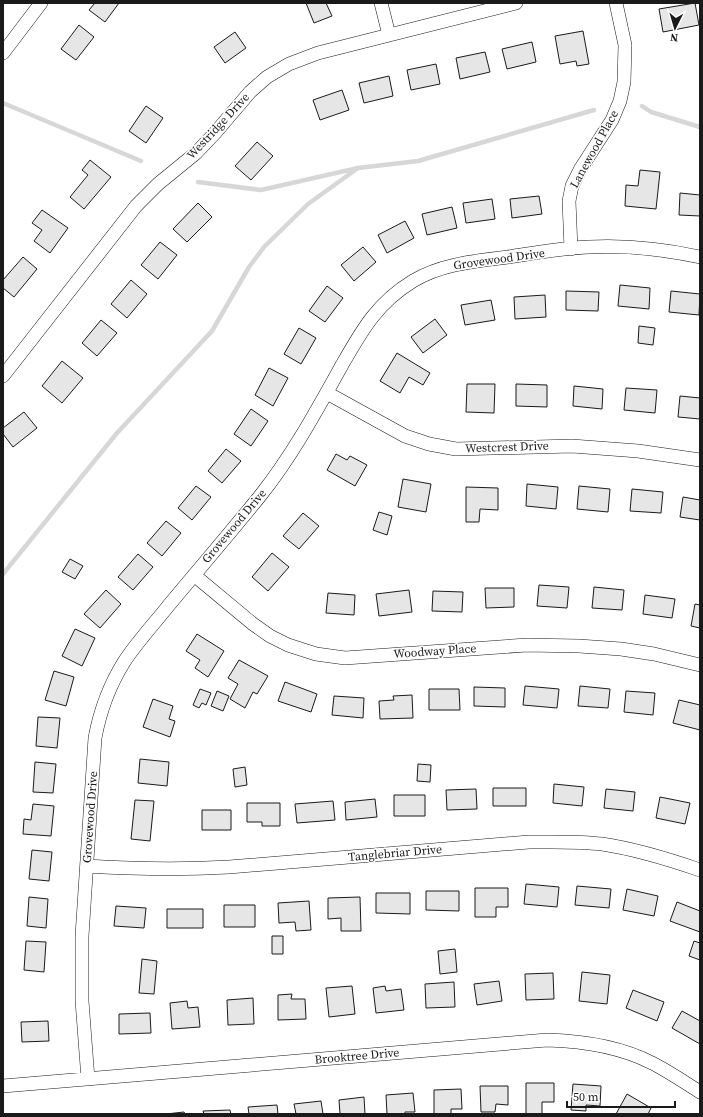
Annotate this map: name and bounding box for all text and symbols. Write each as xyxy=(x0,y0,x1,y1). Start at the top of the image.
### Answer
north arrow xyxy=(655,8,695,48)
text: N xyxy=(670,30,679,45)
street label: Westridge Drive xyxy=(183,89,253,163)
street label: Lanewood Place xyxy=(566,107,622,191)
street label: Grovewood Drive xyxy=(452,245,546,273)
street label: Westcrest Drive xyxy=(465,438,549,456)
street label: Grovewood Drive xyxy=(198,486,270,566)
street label: Woodway Place xyxy=(393,640,477,662)
street label: Grovewood Drive xyxy=(79,770,101,864)
street label: Tanglebriar Drive xyxy=(347,841,443,865)
street label: Brooktree Drive xyxy=(314,1044,400,1068)
scale bar xyxy=(567,1083,675,1109)
text: 50 m xyxy=(573,1089,599,1105)

